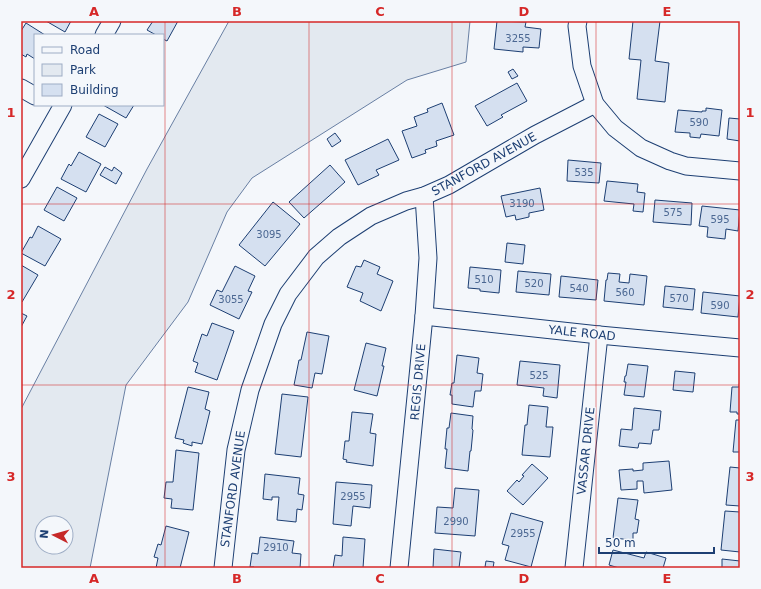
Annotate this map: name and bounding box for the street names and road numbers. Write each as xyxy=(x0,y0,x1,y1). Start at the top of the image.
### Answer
street label: STANFORD AVENUE xyxy=(429,129,539,199)
street label: YALE ROAD xyxy=(547,322,616,344)
street label: REGIS DRIVE xyxy=(408,343,428,421)
street label: VASSAR DRIVE xyxy=(574,406,598,496)
street label: STANFORD AVENUE xyxy=(218,430,248,548)

